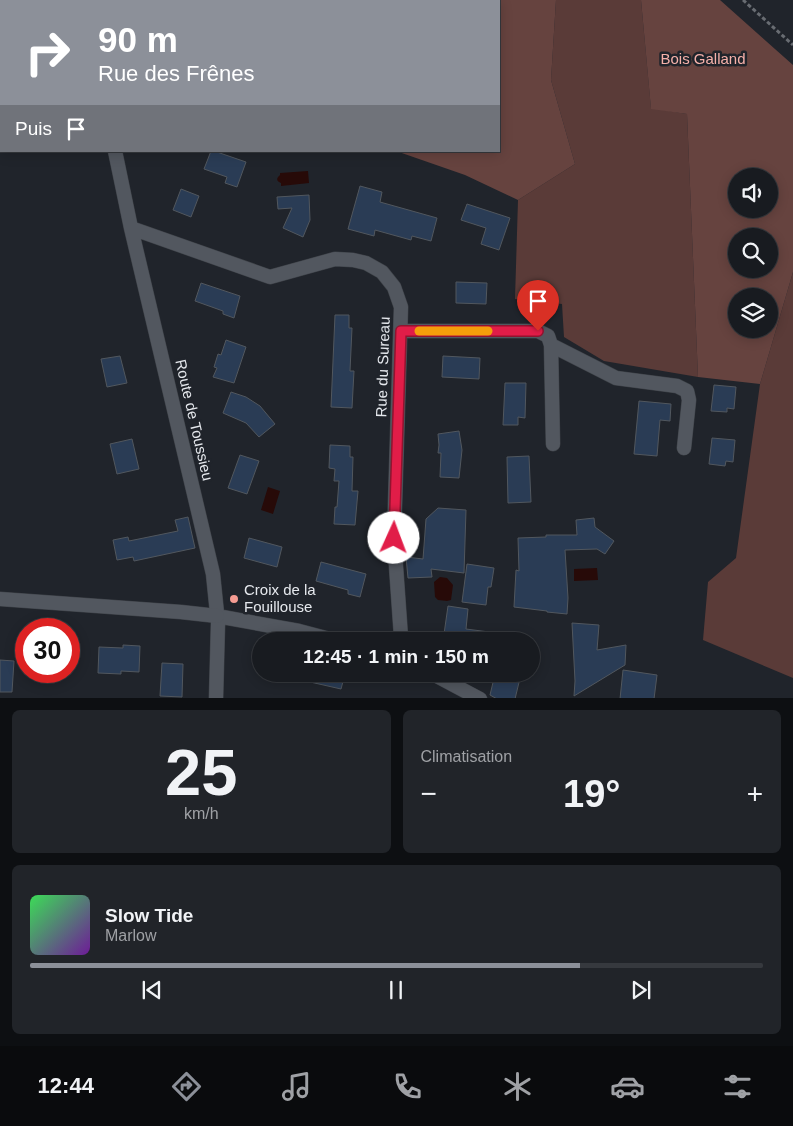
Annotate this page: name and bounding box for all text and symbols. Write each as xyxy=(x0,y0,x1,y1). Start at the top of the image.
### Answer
icon: right xyxy=(15,20,80,85)
text: 90 m xyxy=(98,20,178,59)
park label: Bois Galland xyxy=(660,50,746,67)
text: Rue des Frênes xyxy=(98,61,255,86)
icon: arrive xyxy=(62,115,90,143)
text: Puis xyxy=(15,118,52,139)
map controls xyxy=(728,168,778,338)
button: sound xyxy=(728,168,778,218)
button: search xyxy=(728,228,778,278)
pin xyxy=(517,280,559,331)
icon: arrive xyxy=(524,287,552,315)
button: layers xyxy=(728,288,778,338)
street label: Rue du Sureau xyxy=(372,316,393,418)
street label: Route de Toussieu xyxy=(172,358,217,482)
position arrow xyxy=(367,511,419,563)
place label: Croix de la Fouillouse xyxy=(244,581,316,615)
marker: Croix de la Fouillouse xyxy=(228,593,240,605)
speed limit sign: 30 xyxy=(15,618,80,683)
text: 12:45 · 1 min · 150 m xyxy=(303,646,489,667)
text: 25 xyxy=(165,736,237,809)
text: Climatisation xyxy=(421,748,512,765)
text: 19° xyxy=(563,773,620,815)
text: − xyxy=(421,778,437,809)
text: + xyxy=(747,778,763,809)
text: km/h xyxy=(184,805,219,822)
text: Slow Tide xyxy=(105,905,193,926)
text: Marlow xyxy=(105,927,157,944)
icon: previous xyxy=(138,976,166,1004)
icon: pause xyxy=(382,976,410,1004)
icon: next xyxy=(627,976,655,1004)
icon: directions xyxy=(169,1069,204,1104)
icon: music xyxy=(279,1069,314,1104)
icon: phone xyxy=(390,1069,425,1104)
icon: climate xyxy=(500,1069,535,1104)
icon: car xyxy=(610,1069,645,1104)
icon: filters xyxy=(720,1069,755,1104)
text: 12:44 xyxy=(38,1073,94,1098)

